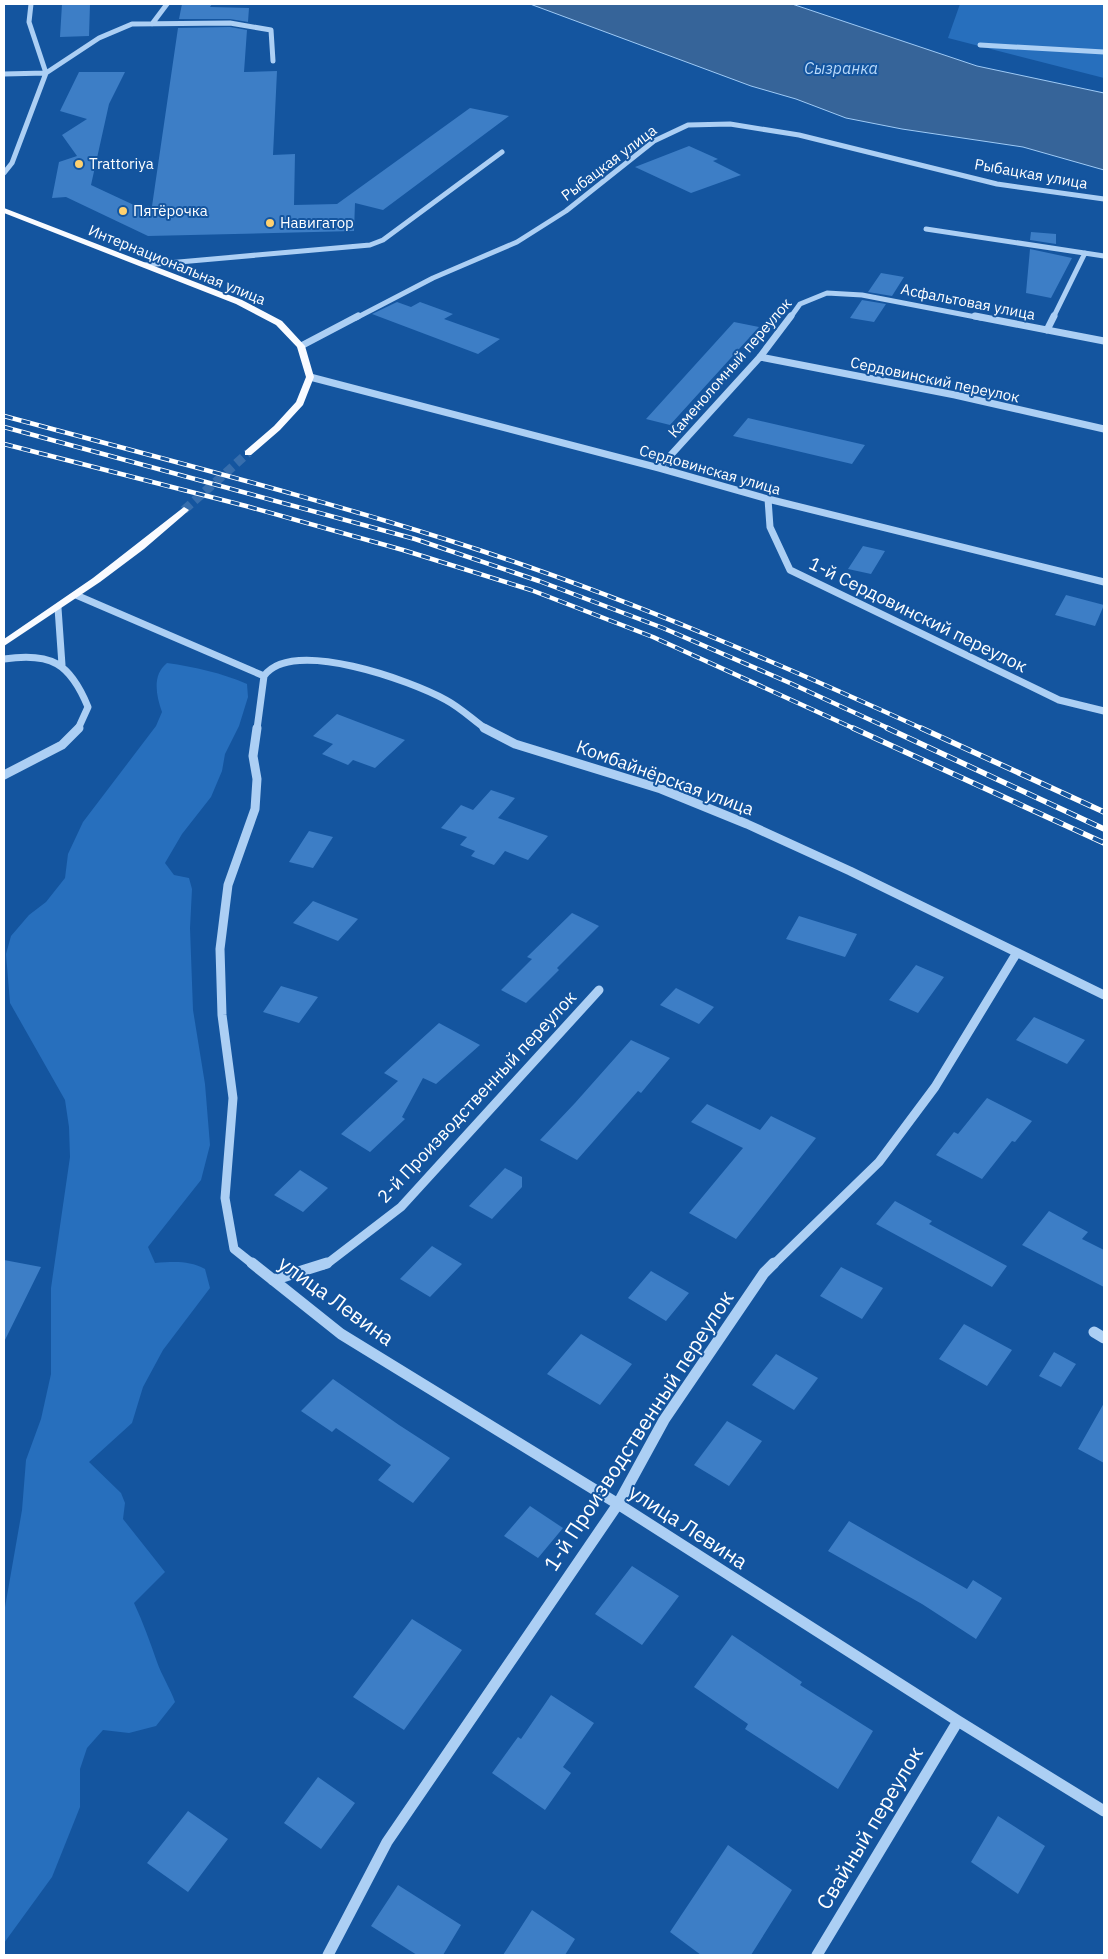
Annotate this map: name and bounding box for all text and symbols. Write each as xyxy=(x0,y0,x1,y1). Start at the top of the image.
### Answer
water label: Сызранка xyxy=(804,58,878,78)
street label: Рыбацкая улица xyxy=(557,121,660,205)
place label: Trattoriya xyxy=(89,154,154,173)
street label: Рыбацкая улица xyxy=(973,154,1089,193)
marker: Trattoriya xyxy=(73,158,85,170)
place label: Пятёрочка xyxy=(133,201,208,220)
marker: Пятёрочка xyxy=(117,205,129,217)
place label: Навигатор xyxy=(280,213,354,232)
marker: Навигатор xyxy=(264,217,276,229)
street label: Интернациональная улица xyxy=(86,220,269,309)
street label: Асфальтовая улица xyxy=(899,279,1037,324)
street label: Каменоломный переулок xyxy=(664,294,796,441)
street label: Сердовинский переулок xyxy=(849,352,1022,407)
street label: Сердовинская улица xyxy=(637,440,783,499)
street label: 1-й Сердовинский переулок xyxy=(805,552,1031,678)
street label: Комбайнёрская улица xyxy=(573,735,758,821)
street label: 2-й Производственный переулок xyxy=(372,986,581,1208)
street label: улица Левина xyxy=(273,1249,400,1352)
street label: 1-й Производственный переулок xyxy=(537,1285,740,1576)
street label: улица Левина xyxy=(624,1477,753,1575)
street label: Свайный переулок xyxy=(809,1741,929,1914)

